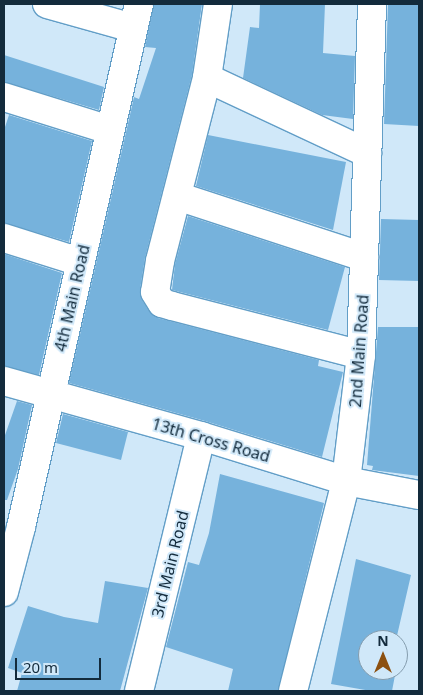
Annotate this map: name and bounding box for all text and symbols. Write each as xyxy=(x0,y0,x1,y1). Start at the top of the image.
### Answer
street label: 4th Main Road xyxy=(50,243,94,353)
street label: 2nd Main Road xyxy=(345,294,373,408)
street label: 13th Cross Road xyxy=(150,414,272,466)
street label: 3rd Main Road xyxy=(147,509,193,619)
north arrow xyxy=(358,630,408,680)
text: N xyxy=(377,631,389,650)
scale bar xyxy=(18,648,104,680)
text: 20 m xyxy=(23,657,58,677)

